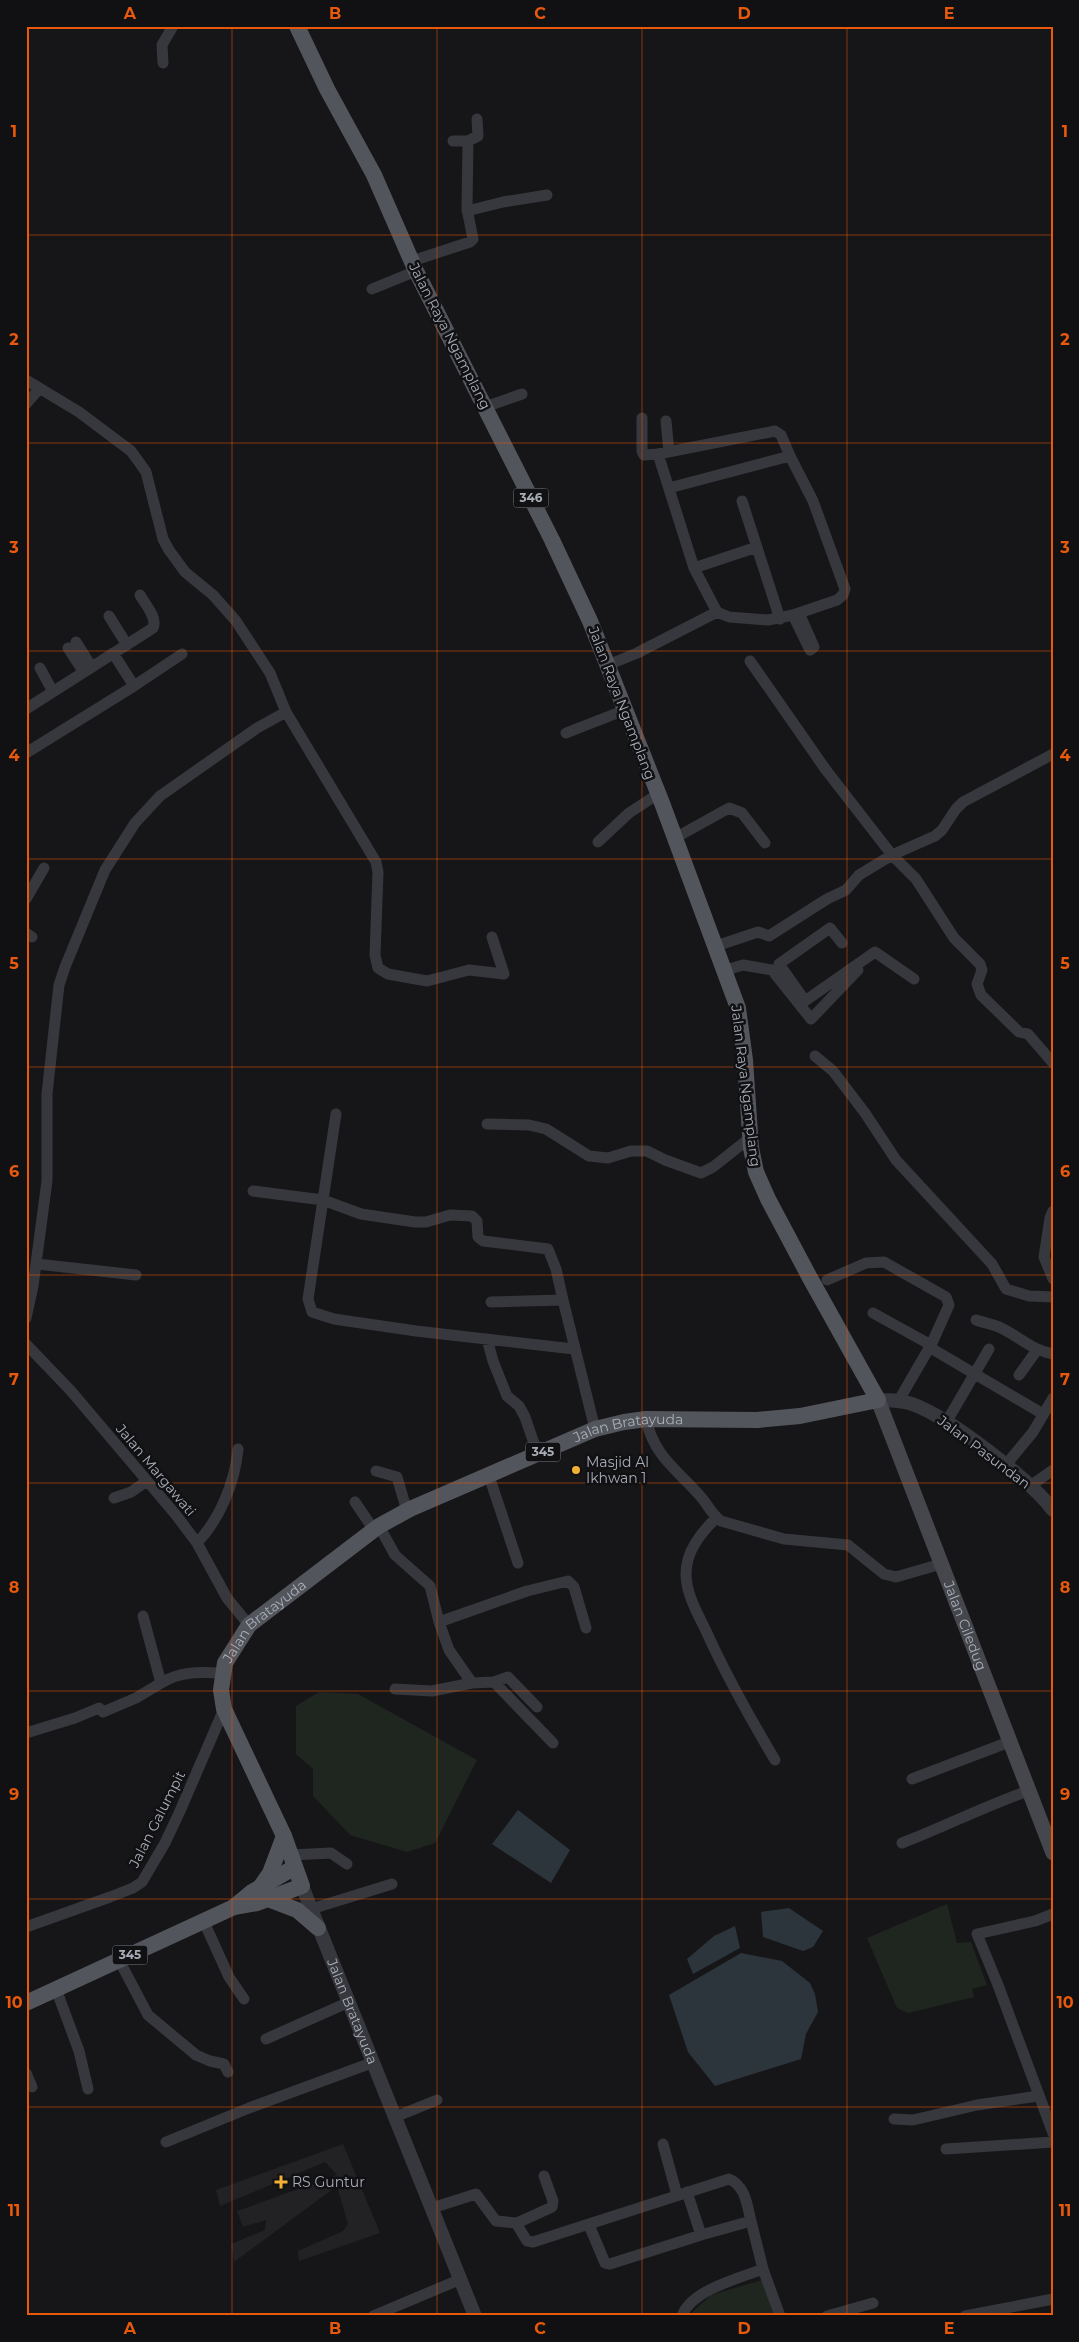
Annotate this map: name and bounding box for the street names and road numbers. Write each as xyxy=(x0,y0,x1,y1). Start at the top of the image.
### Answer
street label: Jalan Raya Ngamplang xyxy=(405,259,495,412)
road number: 346 xyxy=(514,488,548,508)
street label: Jalan Raya Ngamplang xyxy=(584,623,659,782)
street label: Jalan Raya Ngamplang xyxy=(727,1003,765,1168)
street label: Jalan Bratayuda xyxy=(569,1410,683,1447)
street label: Jalan Pasundan xyxy=(933,1411,1034,1493)
street label: Jalan Margawati xyxy=(112,1419,200,1520)
road number: 345 xyxy=(526,1442,560,1461)
street label: Jalan Bratayuda xyxy=(218,1576,310,1667)
street label: Jalan Ciledug xyxy=(939,1577,991,1673)
street label: Jalan Galumpit xyxy=(124,1767,189,1871)
road number: 345 xyxy=(112,1946,148,1964)
street label: Jalan Bratayuda xyxy=(323,1955,382,2067)

